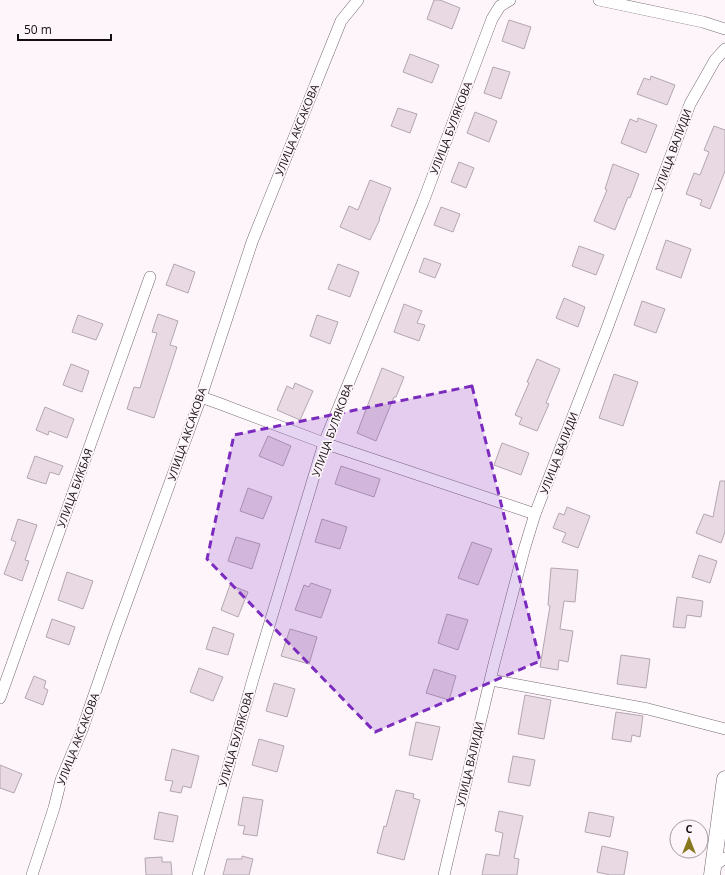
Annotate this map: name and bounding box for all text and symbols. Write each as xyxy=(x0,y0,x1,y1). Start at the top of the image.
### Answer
scale bar xyxy=(18,16,111,42)
text: 50 m xyxy=(24,21,52,38)
street label: УЛИЦА БУЛЯКОВА xyxy=(426,79,475,176)
street label: УЛИЦА АКСАКОВА xyxy=(271,82,322,178)
street label: УЛИЦА ВАЛИДИ xyxy=(651,106,694,193)
street label: УЛИЦА БУЛЯКОВА xyxy=(308,381,355,479)
street label: УЛИЦА АКСАКОВА xyxy=(164,385,210,482)
street label: УЛИЦА ВАЛИДИ xyxy=(536,410,581,496)
street label: УЛИЦА БИКБАЯ xyxy=(53,446,96,530)
street label: УЛИЦА БУЛЯКОВА xyxy=(215,689,256,788)
street label: УЛИЦА АКСАКОВА xyxy=(53,690,102,787)
street label: УЛИЦА ВАЛИДИ xyxy=(452,720,487,808)
north arrow xyxy=(669,819,709,859)
text: С xyxy=(685,821,693,836)

